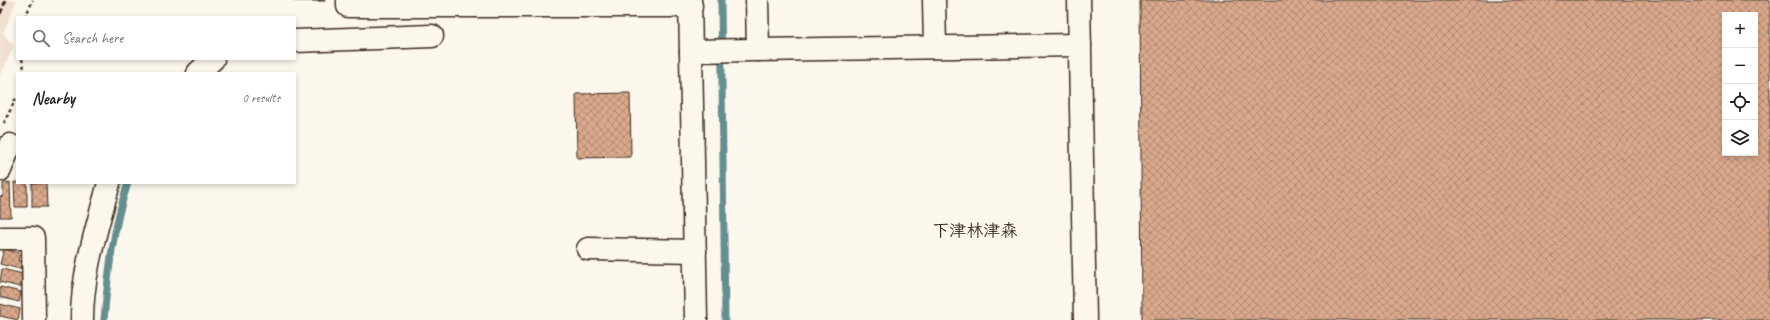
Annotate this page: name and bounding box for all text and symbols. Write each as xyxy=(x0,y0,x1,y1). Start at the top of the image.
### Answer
map controls xyxy=(1722,12,1758,156)
button: + xyxy=(1722,12,1758,48)
search box xyxy=(16,16,296,60)
icon: search xyxy=(30,27,52,49)
text: Search here xyxy=(62,29,123,48)
button: − xyxy=(1722,48,1758,84)
button: locate xyxy=(1722,84,1758,120)
text: Nearby xyxy=(32,88,75,109)
text: 0 results xyxy=(242,90,280,106)
button: layers xyxy=(1722,120,1758,156)
district label: 下津林津森 xyxy=(933,220,1018,241)

